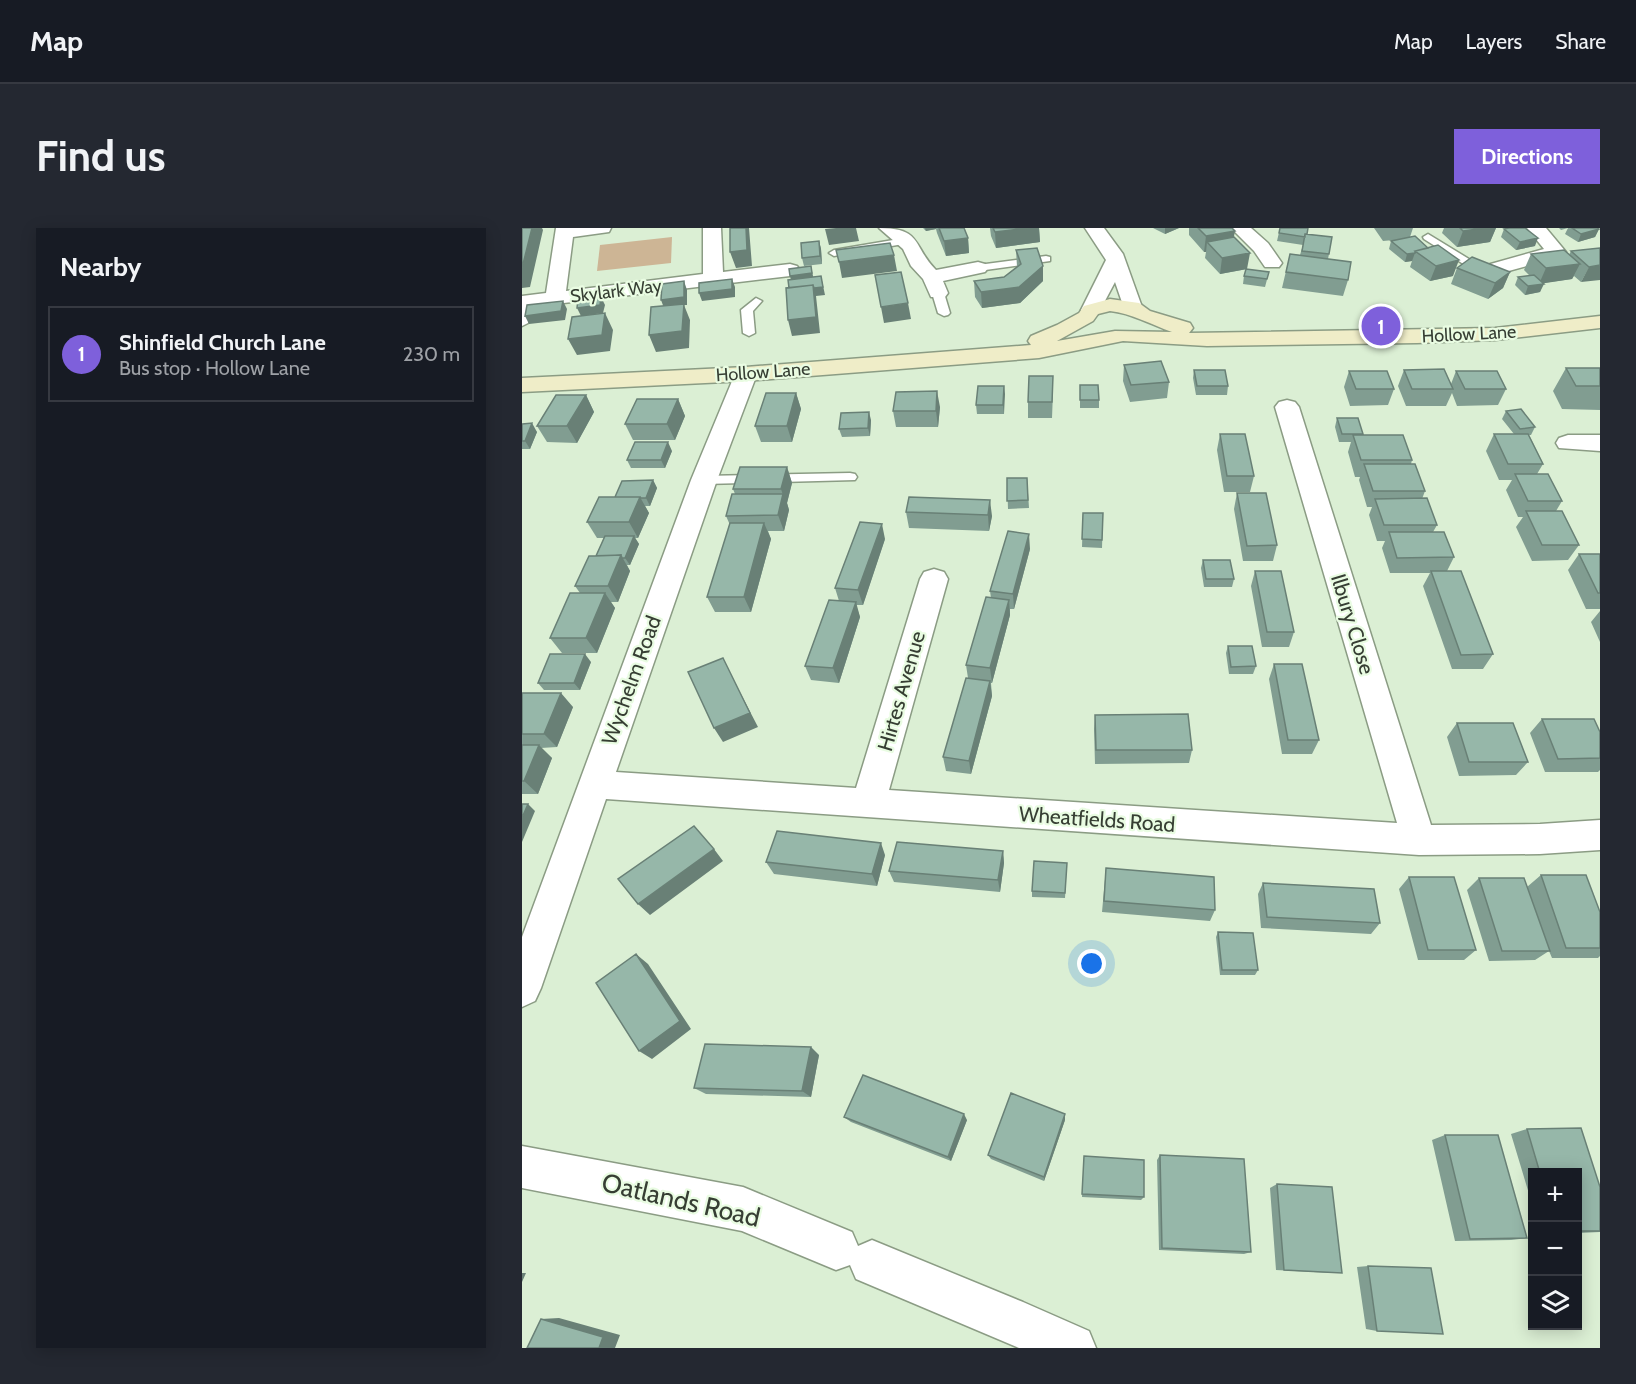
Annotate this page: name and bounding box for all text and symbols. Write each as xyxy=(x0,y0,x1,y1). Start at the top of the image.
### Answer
text: Map xyxy=(30,24,83,58)
text: Map xyxy=(1394,29,1433,54)
text: Layers xyxy=(1466,29,1522,54)
text: Share xyxy=(1555,29,1606,54)
button: Directions xyxy=(1454,129,1600,184)
text: Find us xyxy=(36,130,165,182)
text: Nearby xyxy=(60,251,141,283)
street label: Skylark Way xyxy=(569,274,663,308)
pin: 1 xyxy=(1362,304,1400,348)
street label: Hollow Lane xyxy=(1421,321,1517,347)
text: Shinfield Church Lane xyxy=(119,329,326,356)
text: 1 xyxy=(78,342,85,366)
text: 230 m xyxy=(403,342,460,366)
text: Bus stop · Hollow Lane xyxy=(119,356,310,380)
street label: Hollow Lane xyxy=(715,358,811,386)
street label: Ilbury Close xyxy=(1326,571,1380,677)
street label: Wychelm Road xyxy=(596,612,666,748)
street label: Hirtes Avenue xyxy=(872,628,930,754)
street label: Wheatfields Road xyxy=(1018,801,1176,837)
your location xyxy=(1077,949,1106,978)
street label: Oatlands Road xyxy=(599,1166,763,1234)
map controls xyxy=(1528,1168,1582,1330)
button: + xyxy=(1528,1168,1582,1222)
button: − xyxy=(1528,1222,1582,1276)
button: layers xyxy=(1528,1276,1582,1330)

